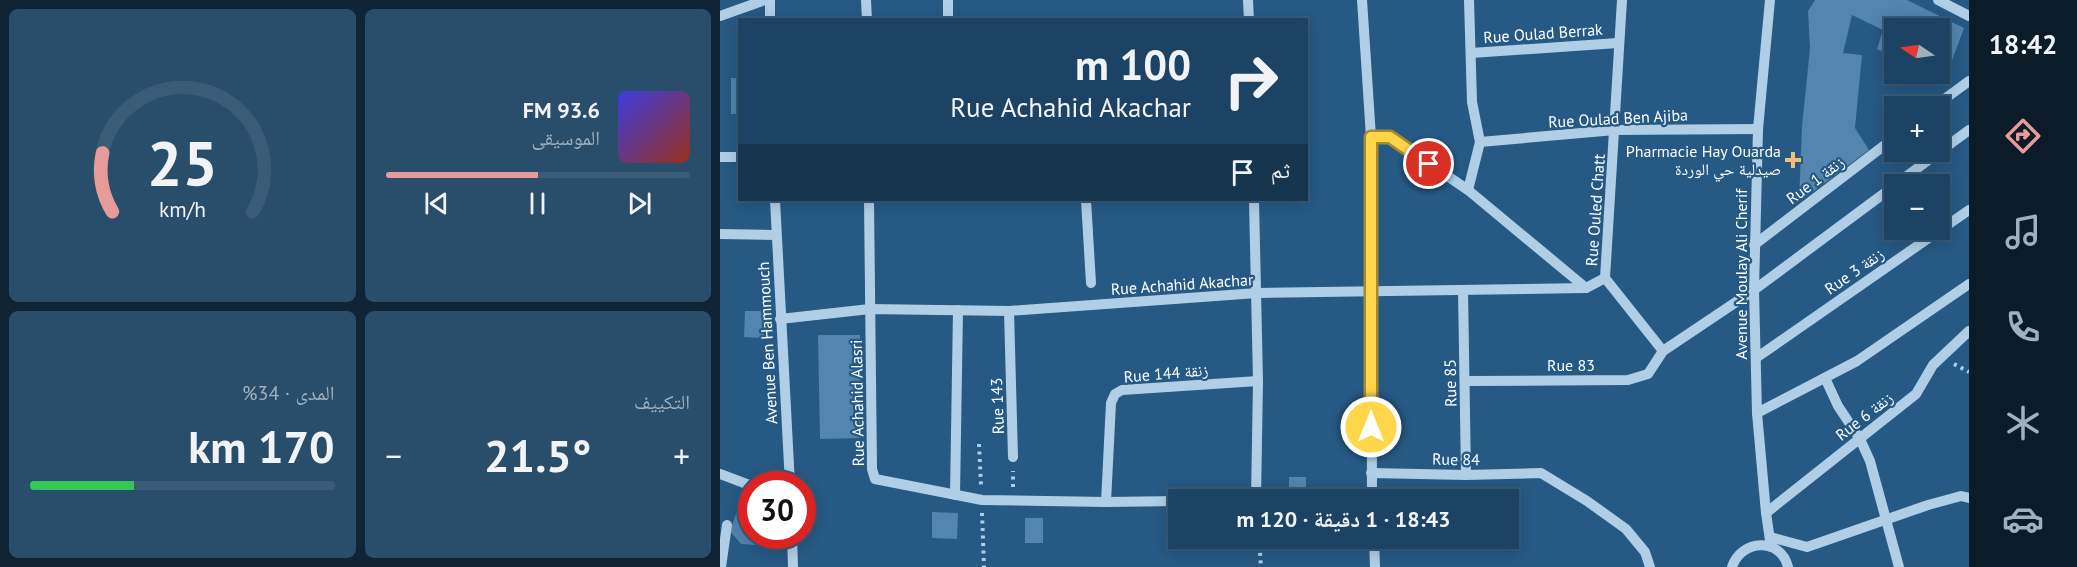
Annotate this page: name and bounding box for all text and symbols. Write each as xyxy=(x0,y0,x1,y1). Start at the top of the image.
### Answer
north arrow xyxy=(1884,18,1950,84)
map controls xyxy=(1884,18,1950,240)
street label: Rue Oulad Berrak xyxy=(1483,19,1604,47)
text: 18:42 xyxy=(1989,27,2057,61)
text: 100 m xyxy=(1075,37,1191,92)
icon: right xyxy=(1212,42,1290,120)
text: Rue Achahid Akachar xyxy=(950,90,1191,124)
text: 93.6 FM xyxy=(523,96,600,124)
button: + xyxy=(1884,96,1950,162)
street label: Rue Oulad Ben Ajiba xyxy=(1548,104,1688,132)
icon: directions xyxy=(2002,115,2044,157)
text: 25 xyxy=(147,123,218,204)
text: الموسيقى xyxy=(532,125,600,151)
pin xyxy=(1403,138,1454,189)
place label: Pharmacie Hay Ouarda صيدلية حي الوردة xyxy=(1626,141,1781,182)
icon: arrive xyxy=(1412,147,1445,180)
street label: Rue 1 زنقة xyxy=(1782,152,1848,208)
street label: Rue Ouled Chatt xyxy=(1581,153,1609,267)
marker: Pharmacie Hay Ouarda صيدلية حي الوردة xyxy=(1786,153,1800,167)
icon: arrive xyxy=(1226,156,1259,189)
text: ثم xyxy=(1271,156,1290,184)
button: − xyxy=(1884,174,1950,240)
icon: previous xyxy=(420,187,453,220)
icon: pause xyxy=(521,187,554,220)
icon: next xyxy=(623,187,656,220)
street label: Avenue Moulay Ali Cherif xyxy=(1731,188,1751,359)
text: km/h xyxy=(159,196,206,224)
icon: music xyxy=(2002,211,2044,253)
street label: Rue 3 زنقة xyxy=(1821,243,1887,299)
street label: Avenue Ben Hammouch xyxy=(753,261,781,425)
street label: Rue Achahid Akachar xyxy=(1110,269,1254,299)
icon: phone xyxy=(2002,306,2044,348)
street label: Rue Achahid Alasri xyxy=(846,339,868,467)
street label: Rue 83 xyxy=(1547,355,1595,375)
street label: Rue 144 زنقة xyxy=(1123,359,1209,387)
street label: Rue 85 xyxy=(1440,359,1460,407)
street label: Rue 143 xyxy=(986,377,1008,435)
text: المدى · 34% xyxy=(242,380,335,406)
street label: Rue 6 زنقة xyxy=(1831,387,1897,445)
text: التكييف xyxy=(634,389,690,415)
position arrow xyxy=(1339,395,1403,459)
icon: climate xyxy=(2002,402,2044,444)
text: 170 km xyxy=(188,417,335,475)
text: 21.5° xyxy=(484,426,591,484)
text: − xyxy=(386,434,402,477)
text: + xyxy=(673,434,690,477)
street label: Rue 84 xyxy=(1432,449,1480,469)
speed limit sign: 30 xyxy=(738,471,816,549)
icon: car xyxy=(2002,498,2044,540)
text: 18:43 · 1 دقيقة · 120 m xyxy=(1236,505,1451,533)

